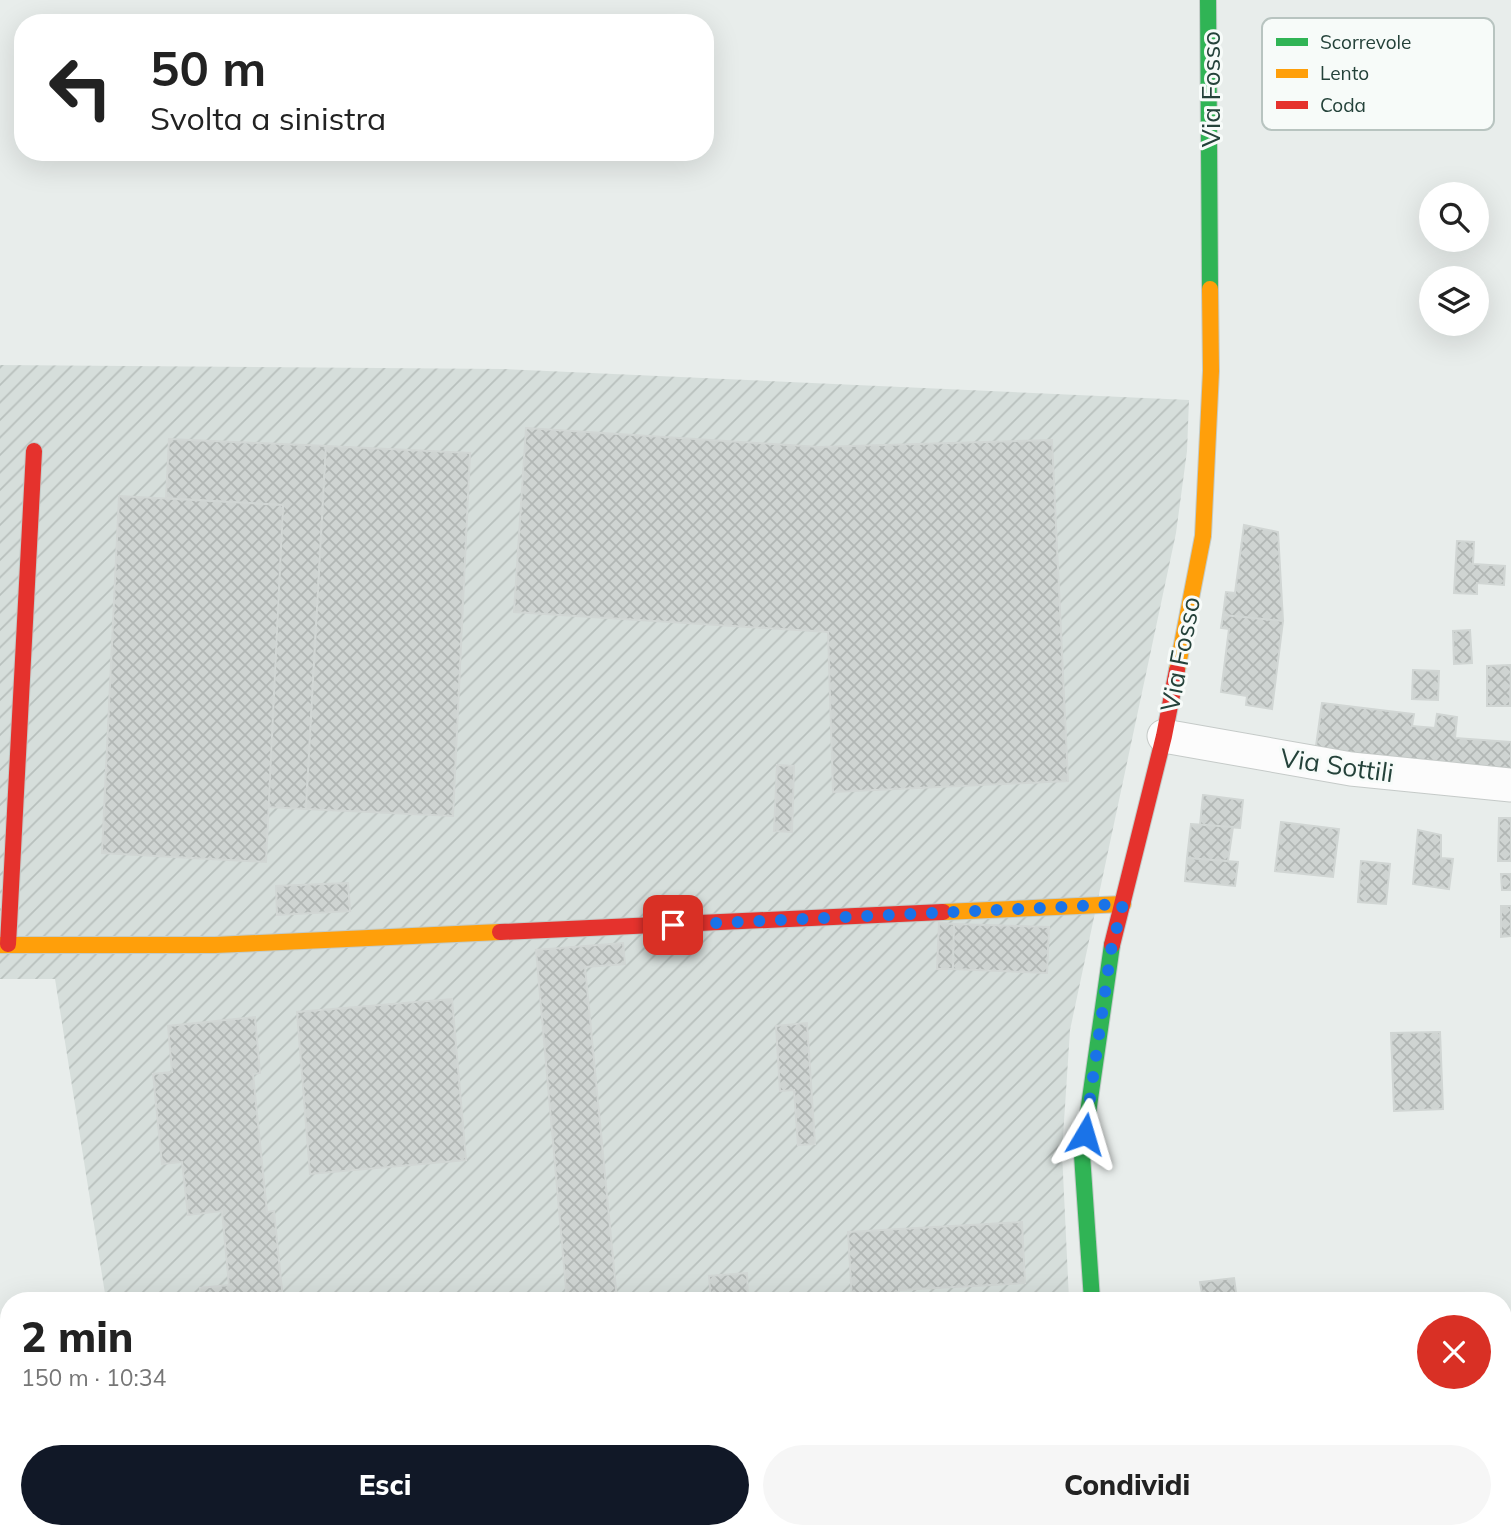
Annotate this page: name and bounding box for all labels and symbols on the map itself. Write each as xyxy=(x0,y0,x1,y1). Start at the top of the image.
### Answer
legend xyxy=(1262,18,1494,130)
text: Scorrevole xyxy=(1320,30,1411,54)
street label: Via Fosso xyxy=(1194,31,1227,147)
text: Lento xyxy=(1320,61,1369,85)
text: Coda xyxy=(1320,93,1366,117)
street label: Via Fosso xyxy=(1153,594,1207,714)
street label: Via Sottili xyxy=(1278,741,1396,789)
pin xyxy=(643,895,703,955)
position arrow xyxy=(1048,1097,1122,1171)

